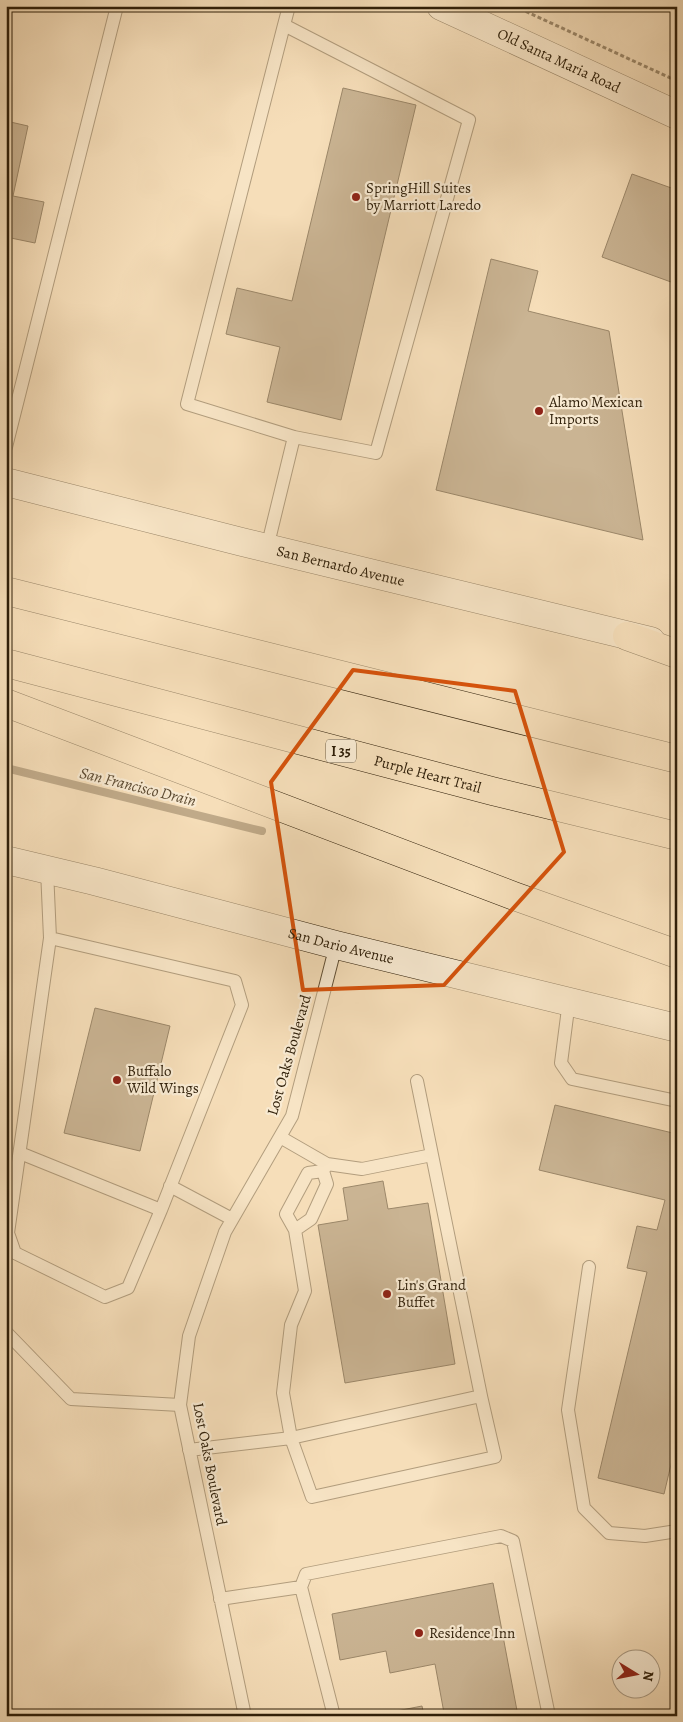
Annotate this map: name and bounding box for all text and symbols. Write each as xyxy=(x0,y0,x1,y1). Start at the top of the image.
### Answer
street label: Old Santa Maria Road xyxy=(494,23,625,98)
place label: SpringHill Suites by Marriott Laredo xyxy=(366,178,481,215)
marker: SpringHill Suites by Marriott Laredo xyxy=(350,191,362,203)
place label: Alamo Mexican Imports xyxy=(548,392,643,429)
marker: Alamo Mexican Imports xyxy=(533,405,545,417)
street label: San Bernardo Avenue xyxy=(274,541,407,591)
road number: I 35 xyxy=(326,739,356,762)
street label: Purple Heart Trail xyxy=(372,750,484,798)
water label: San Francisco Drain xyxy=(77,762,198,812)
street label: San Dario Avenue xyxy=(286,923,396,969)
street label: Lost Oaks Boulevard xyxy=(262,991,316,1118)
place label: Buffalo Wild Wings xyxy=(126,1061,199,1098)
marker: Buffalo Wild Wings xyxy=(111,1074,123,1086)
place label: Lin's Grand Buffet xyxy=(397,1275,467,1312)
marker: Lin's Grand Buffet xyxy=(381,1288,393,1300)
street label: Lost Oaks Boulevard xyxy=(188,1401,232,1528)
place label: Residence Inn xyxy=(429,1623,515,1643)
marker: Residence Inn xyxy=(413,1627,425,1639)
north arrow xyxy=(610,1650,660,1700)
text: N xyxy=(638,1669,659,1683)

